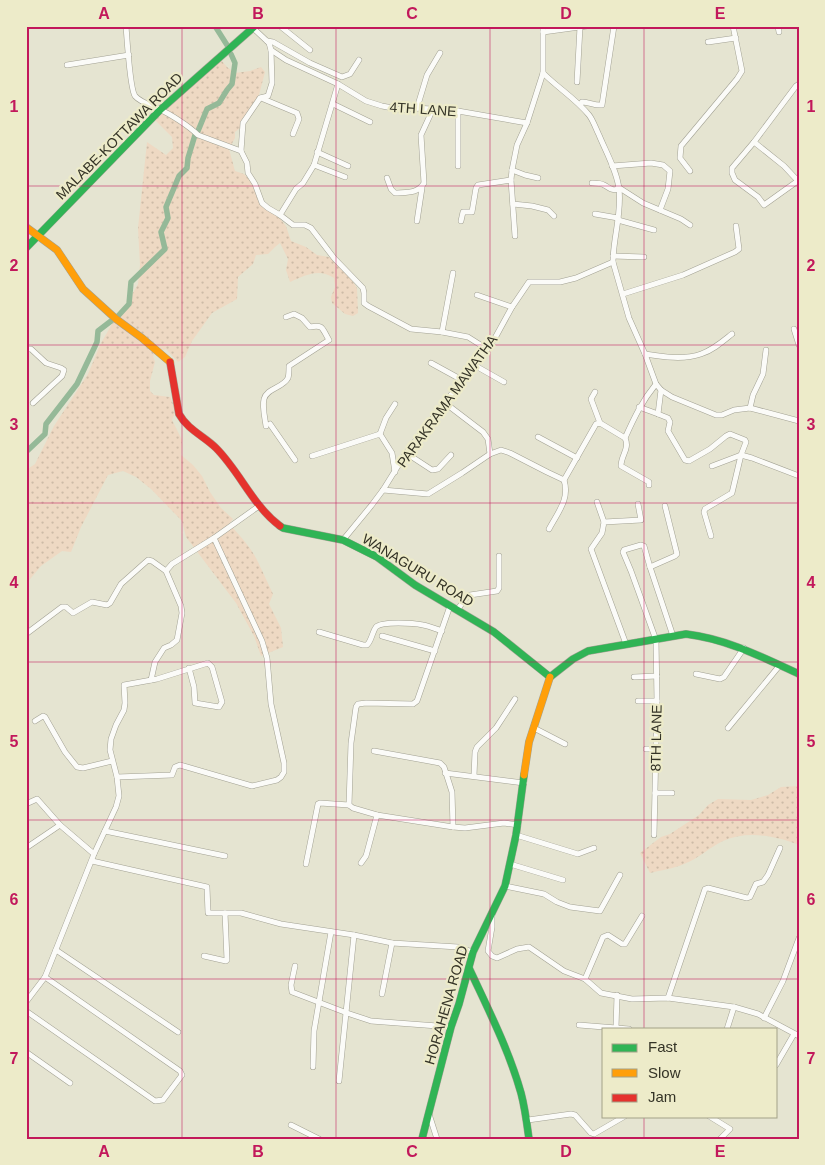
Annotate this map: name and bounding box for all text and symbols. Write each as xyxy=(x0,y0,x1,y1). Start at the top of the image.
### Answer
text: A xyxy=(98,5,110,22)
text: B xyxy=(252,5,264,22)
text: C xyxy=(406,5,418,22)
text: D xyxy=(560,5,572,22)
text: E xyxy=(715,5,726,22)
street label: MALABE-KOTTAWA ROAD xyxy=(52,69,186,203)
text: 1 xyxy=(10,98,19,115)
text: 1 xyxy=(807,98,816,115)
street label: 4TH LANE xyxy=(389,99,457,119)
text: 2 xyxy=(10,257,19,274)
text: 2 xyxy=(807,257,816,274)
street label: PARAKRAMA MAWATHA xyxy=(394,331,501,470)
text: 3 xyxy=(10,416,19,433)
text: 3 xyxy=(807,416,816,433)
street label: WANAGURU ROAD xyxy=(359,530,477,610)
text: 4 xyxy=(10,574,19,591)
text: 4 xyxy=(807,574,816,591)
street label: 8TH LANE xyxy=(647,704,665,772)
text: 5 xyxy=(10,733,19,750)
text: 5 xyxy=(807,733,816,750)
text: 6 xyxy=(10,891,19,908)
text: 6 xyxy=(807,891,816,908)
street label: HORAHENA ROAD xyxy=(421,944,471,1066)
legend xyxy=(602,1028,778,1118)
text: Fast xyxy=(648,1038,678,1055)
text: 7 xyxy=(10,1050,19,1067)
text: 7 xyxy=(807,1050,816,1067)
text: Slow xyxy=(648,1064,681,1081)
text: Jam xyxy=(648,1088,676,1105)
text: A xyxy=(98,1143,110,1160)
text: B xyxy=(252,1143,264,1160)
text: C xyxy=(406,1143,418,1160)
text: D xyxy=(560,1143,572,1160)
text: E xyxy=(715,1143,726,1160)

